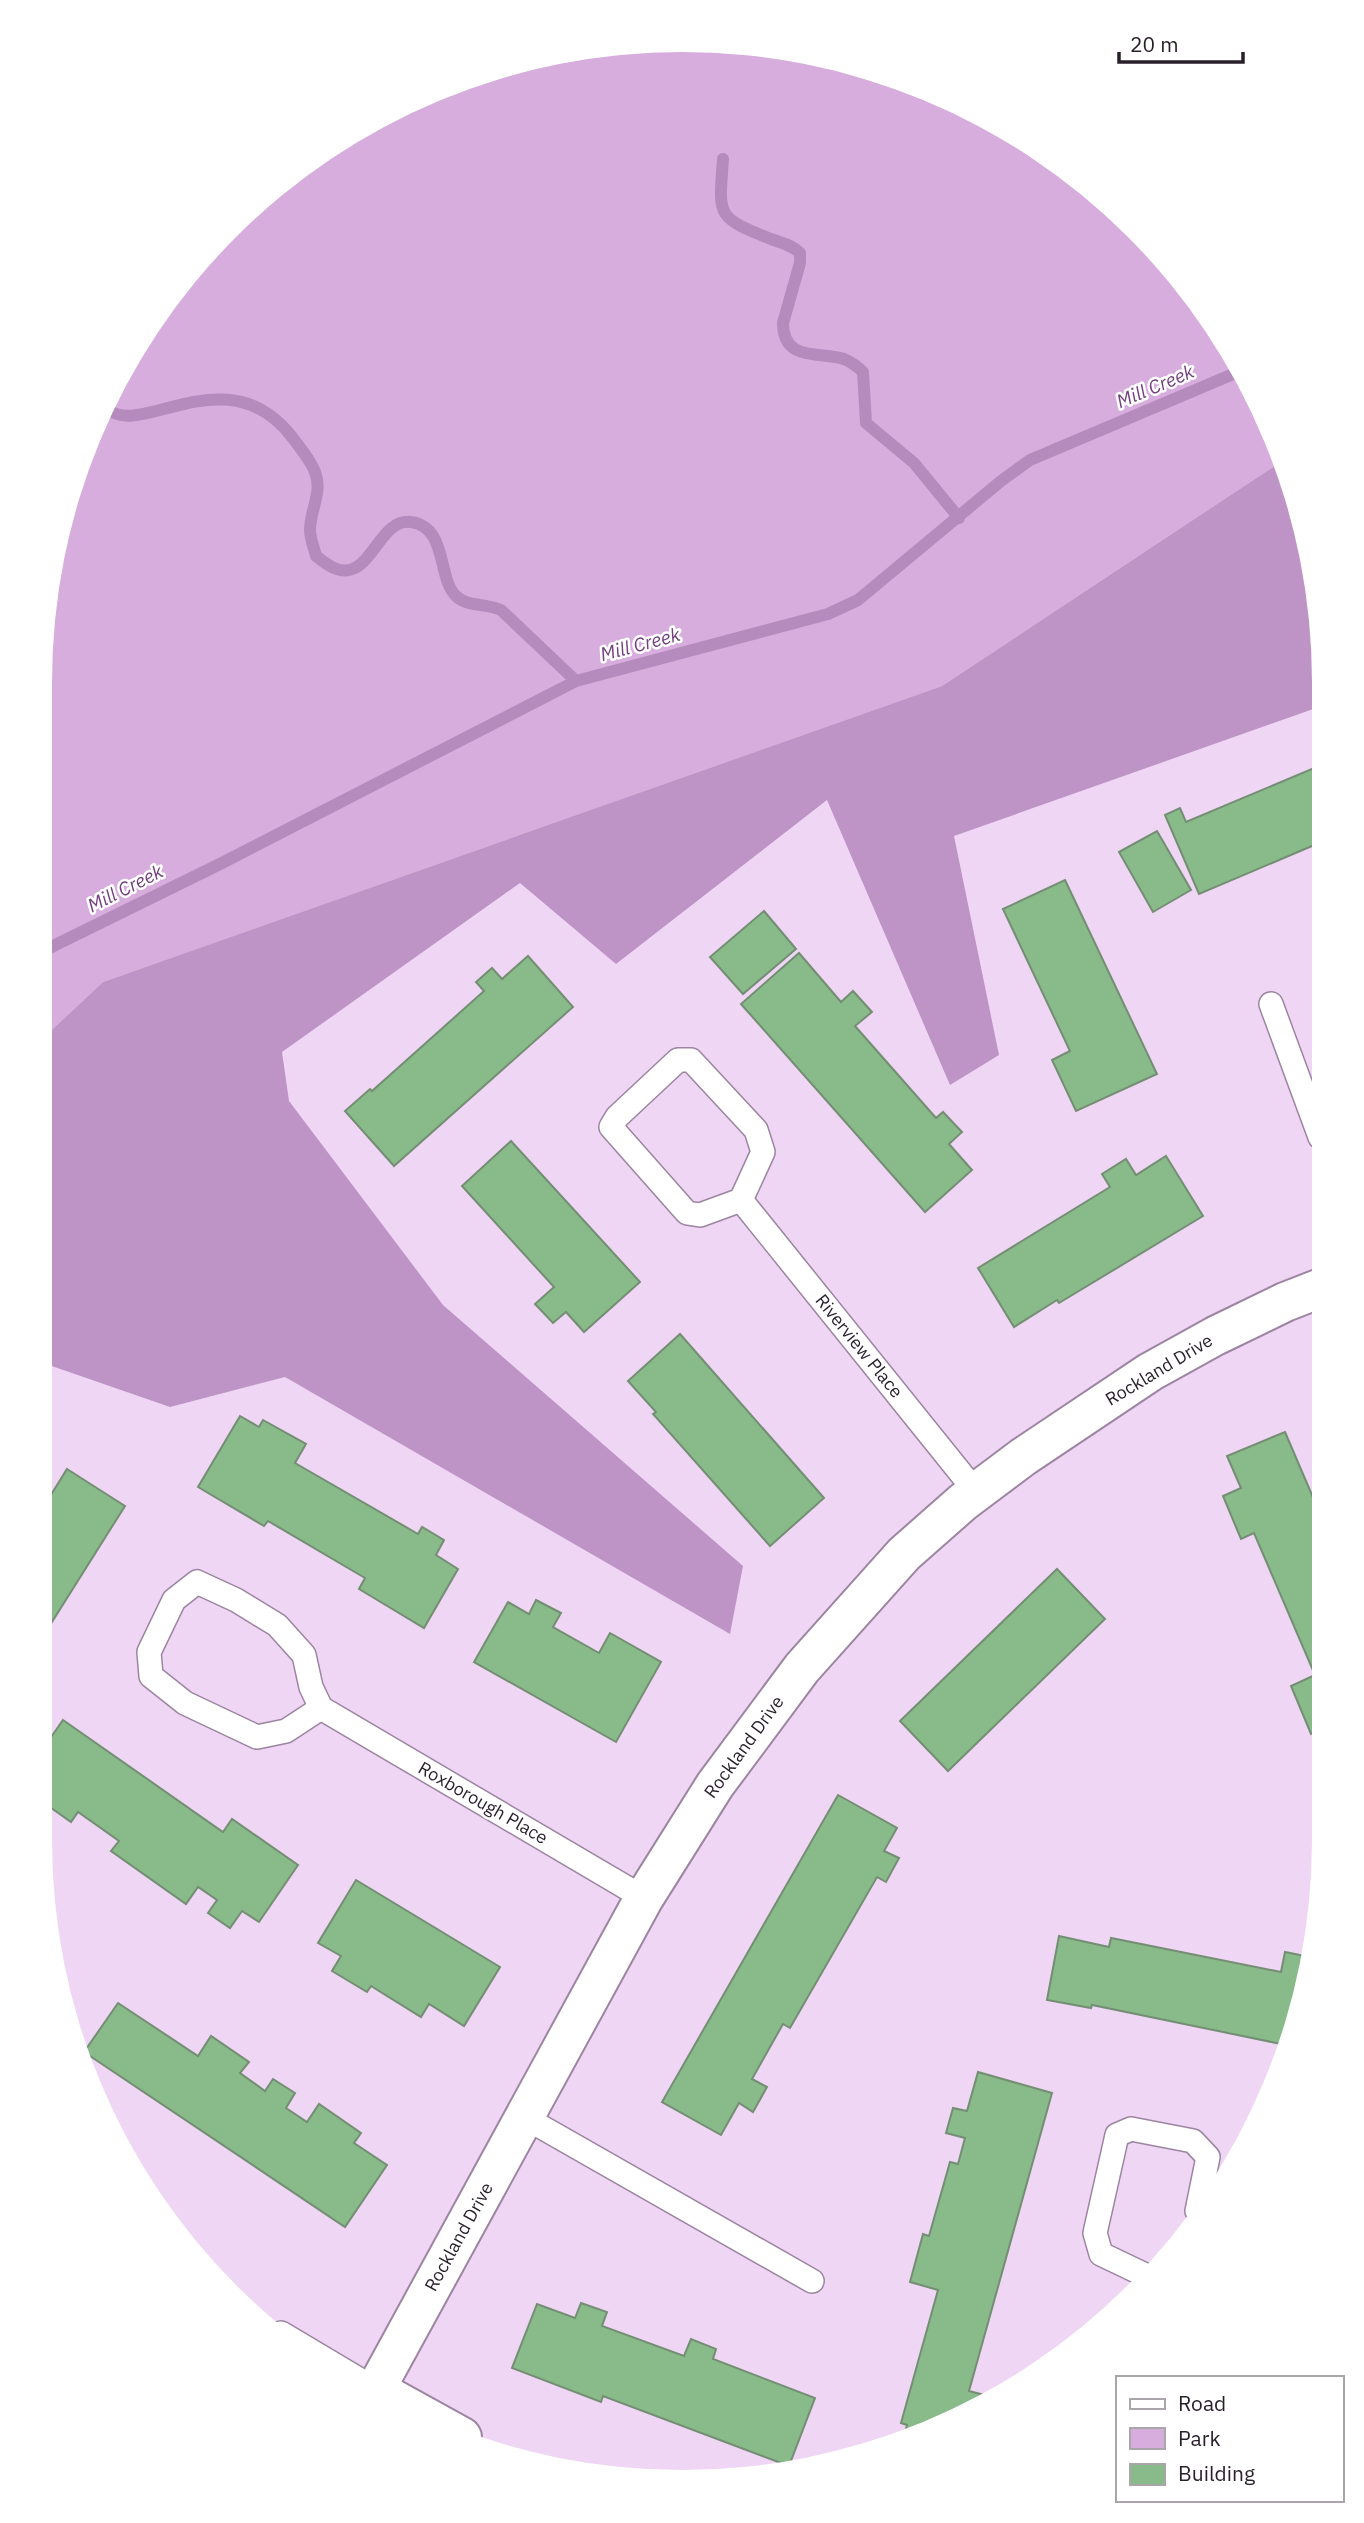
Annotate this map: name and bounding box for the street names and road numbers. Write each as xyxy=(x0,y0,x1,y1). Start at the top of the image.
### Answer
street label: Riverview Place xyxy=(811,1289,908,1402)
street label: Rockland Drive xyxy=(1101,1328,1217,1411)
street label: Rockland Drive xyxy=(699,1691,789,1802)
street label: Roxborough Place xyxy=(414,1756,552,1849)
street label: Rockland Drive xyxy=(419,2178,498,2295)

